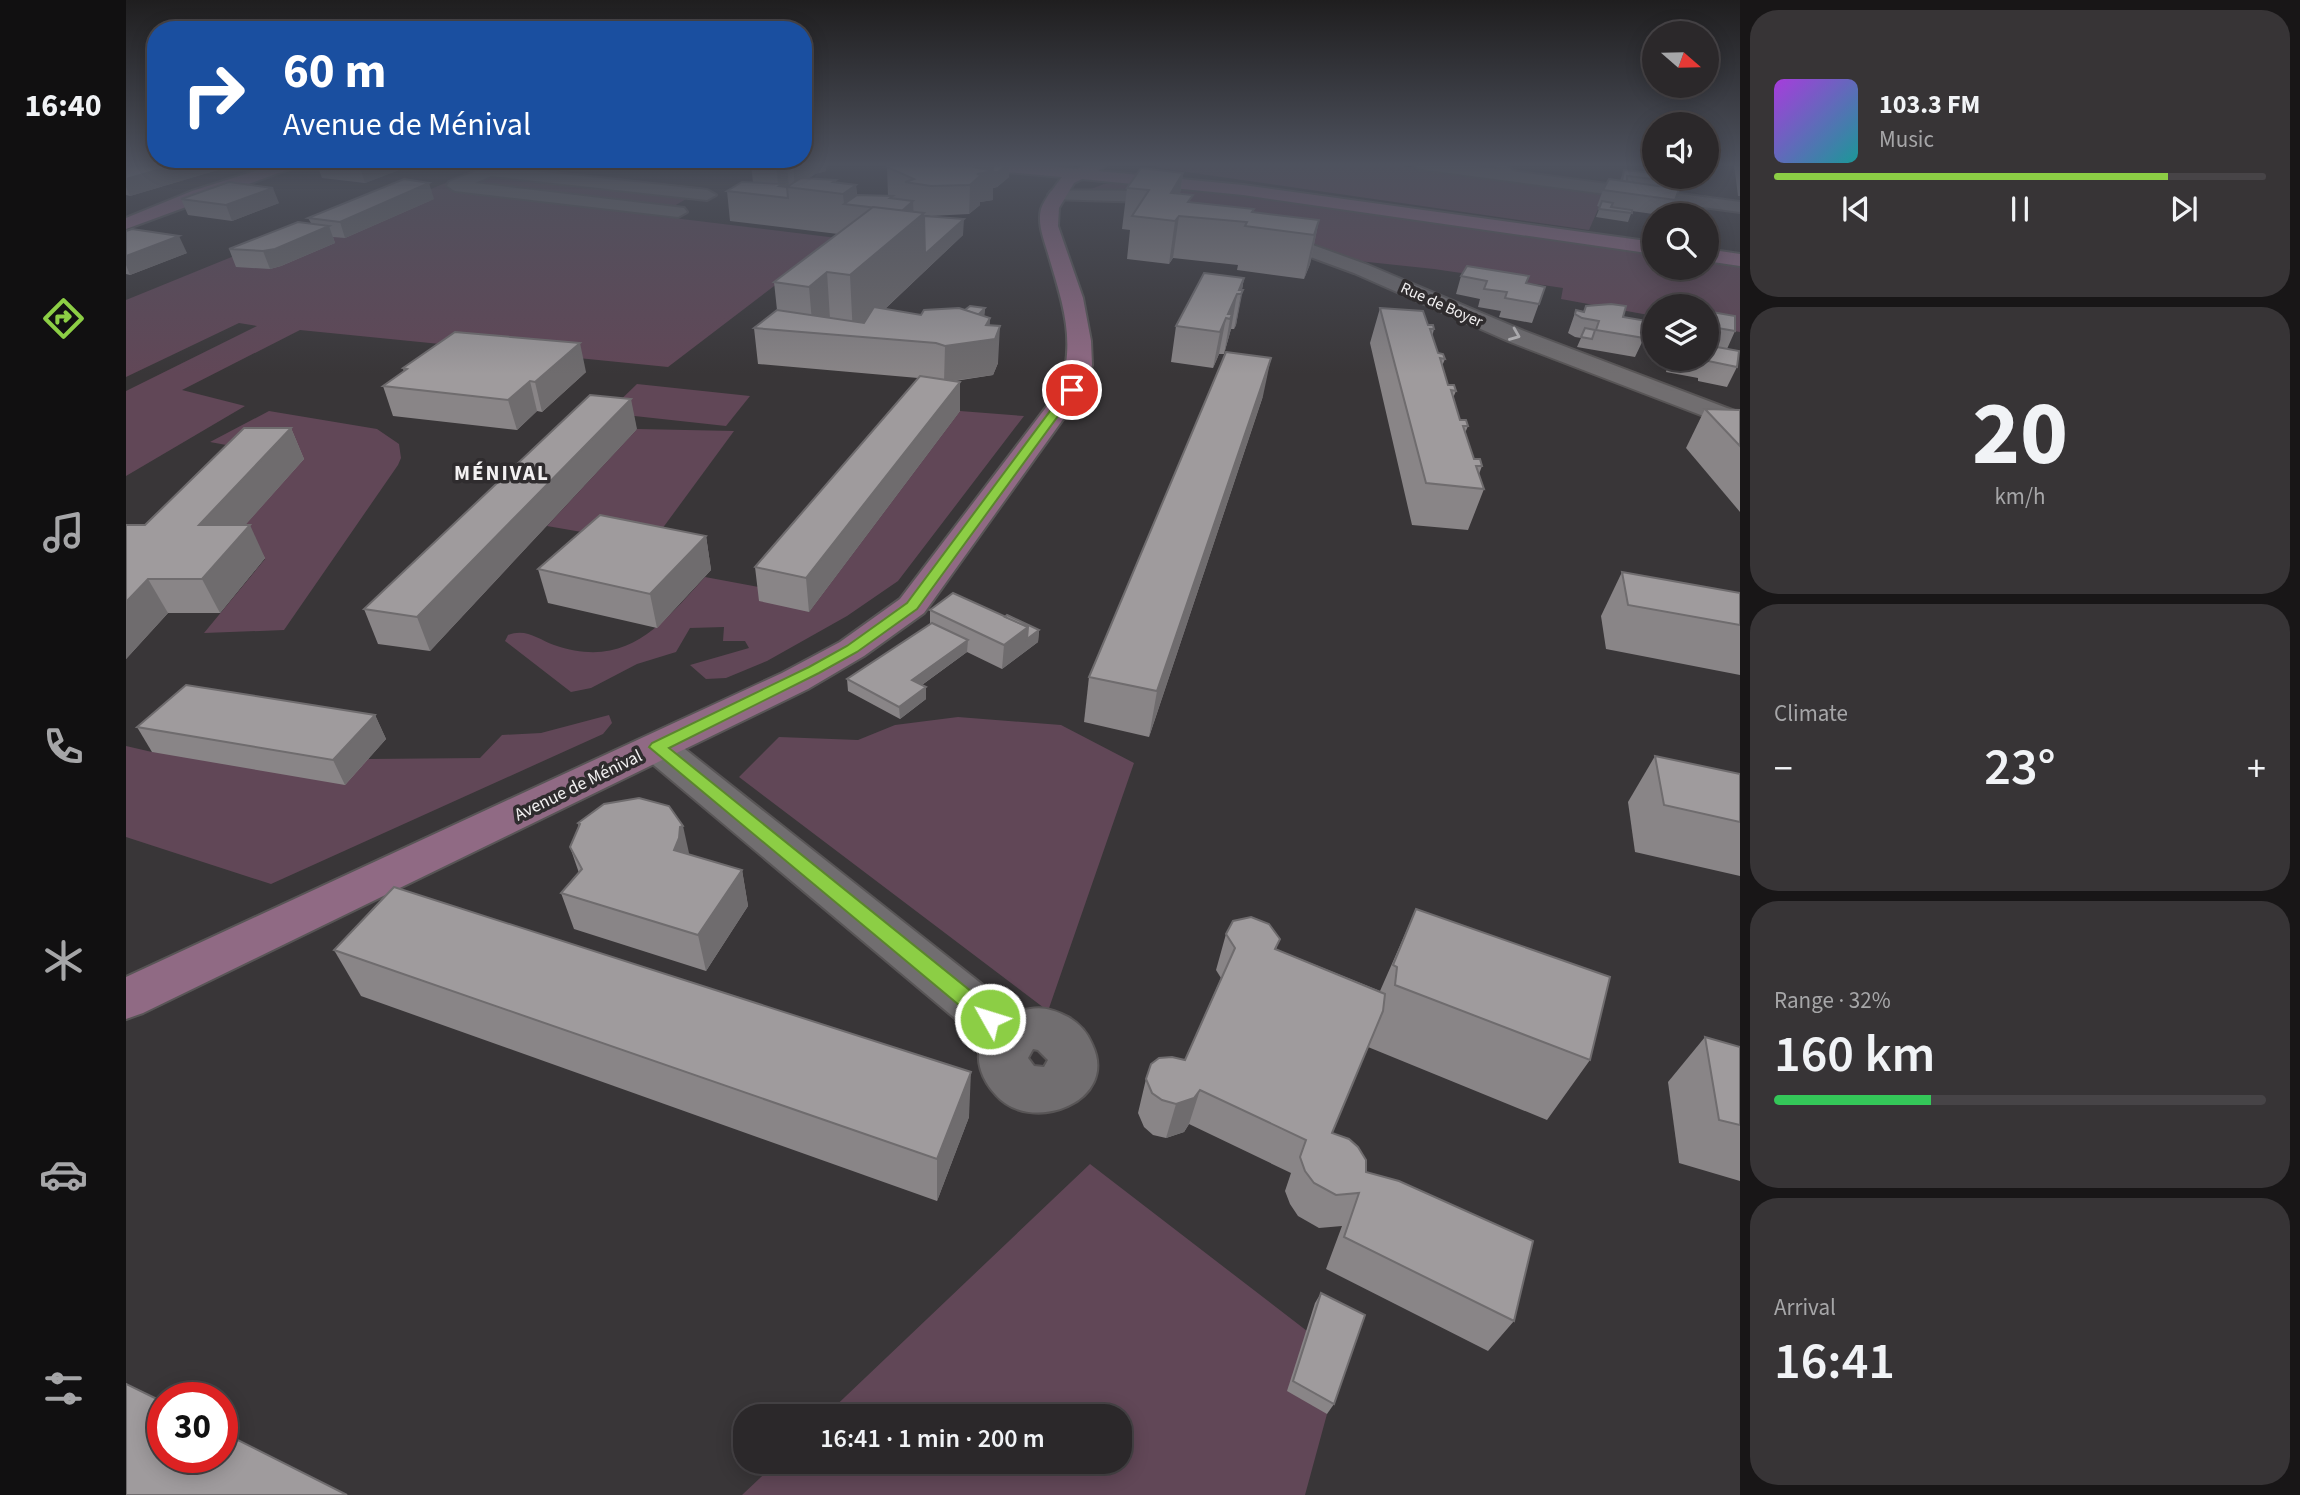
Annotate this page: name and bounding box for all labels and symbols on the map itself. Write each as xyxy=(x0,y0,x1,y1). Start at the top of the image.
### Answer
north arrow xyxy=(1642,21,1718,98)
street label: Rue de Boyer xyxy=(1397,277,1487,333)
one-way arrow xyxy=(1508,327,1520,341)
pin xyxy=(1042,360,1102,420)
district label: MÉNIVAL xyxy=(454,458,550,488)
street label: Avenue de Ménival xyxy=(510,744,646,827)
position arrow xyxy=(953,982,1027,1056)
speed limit sign: 30 xyxy=(147,1382,238,1473)

